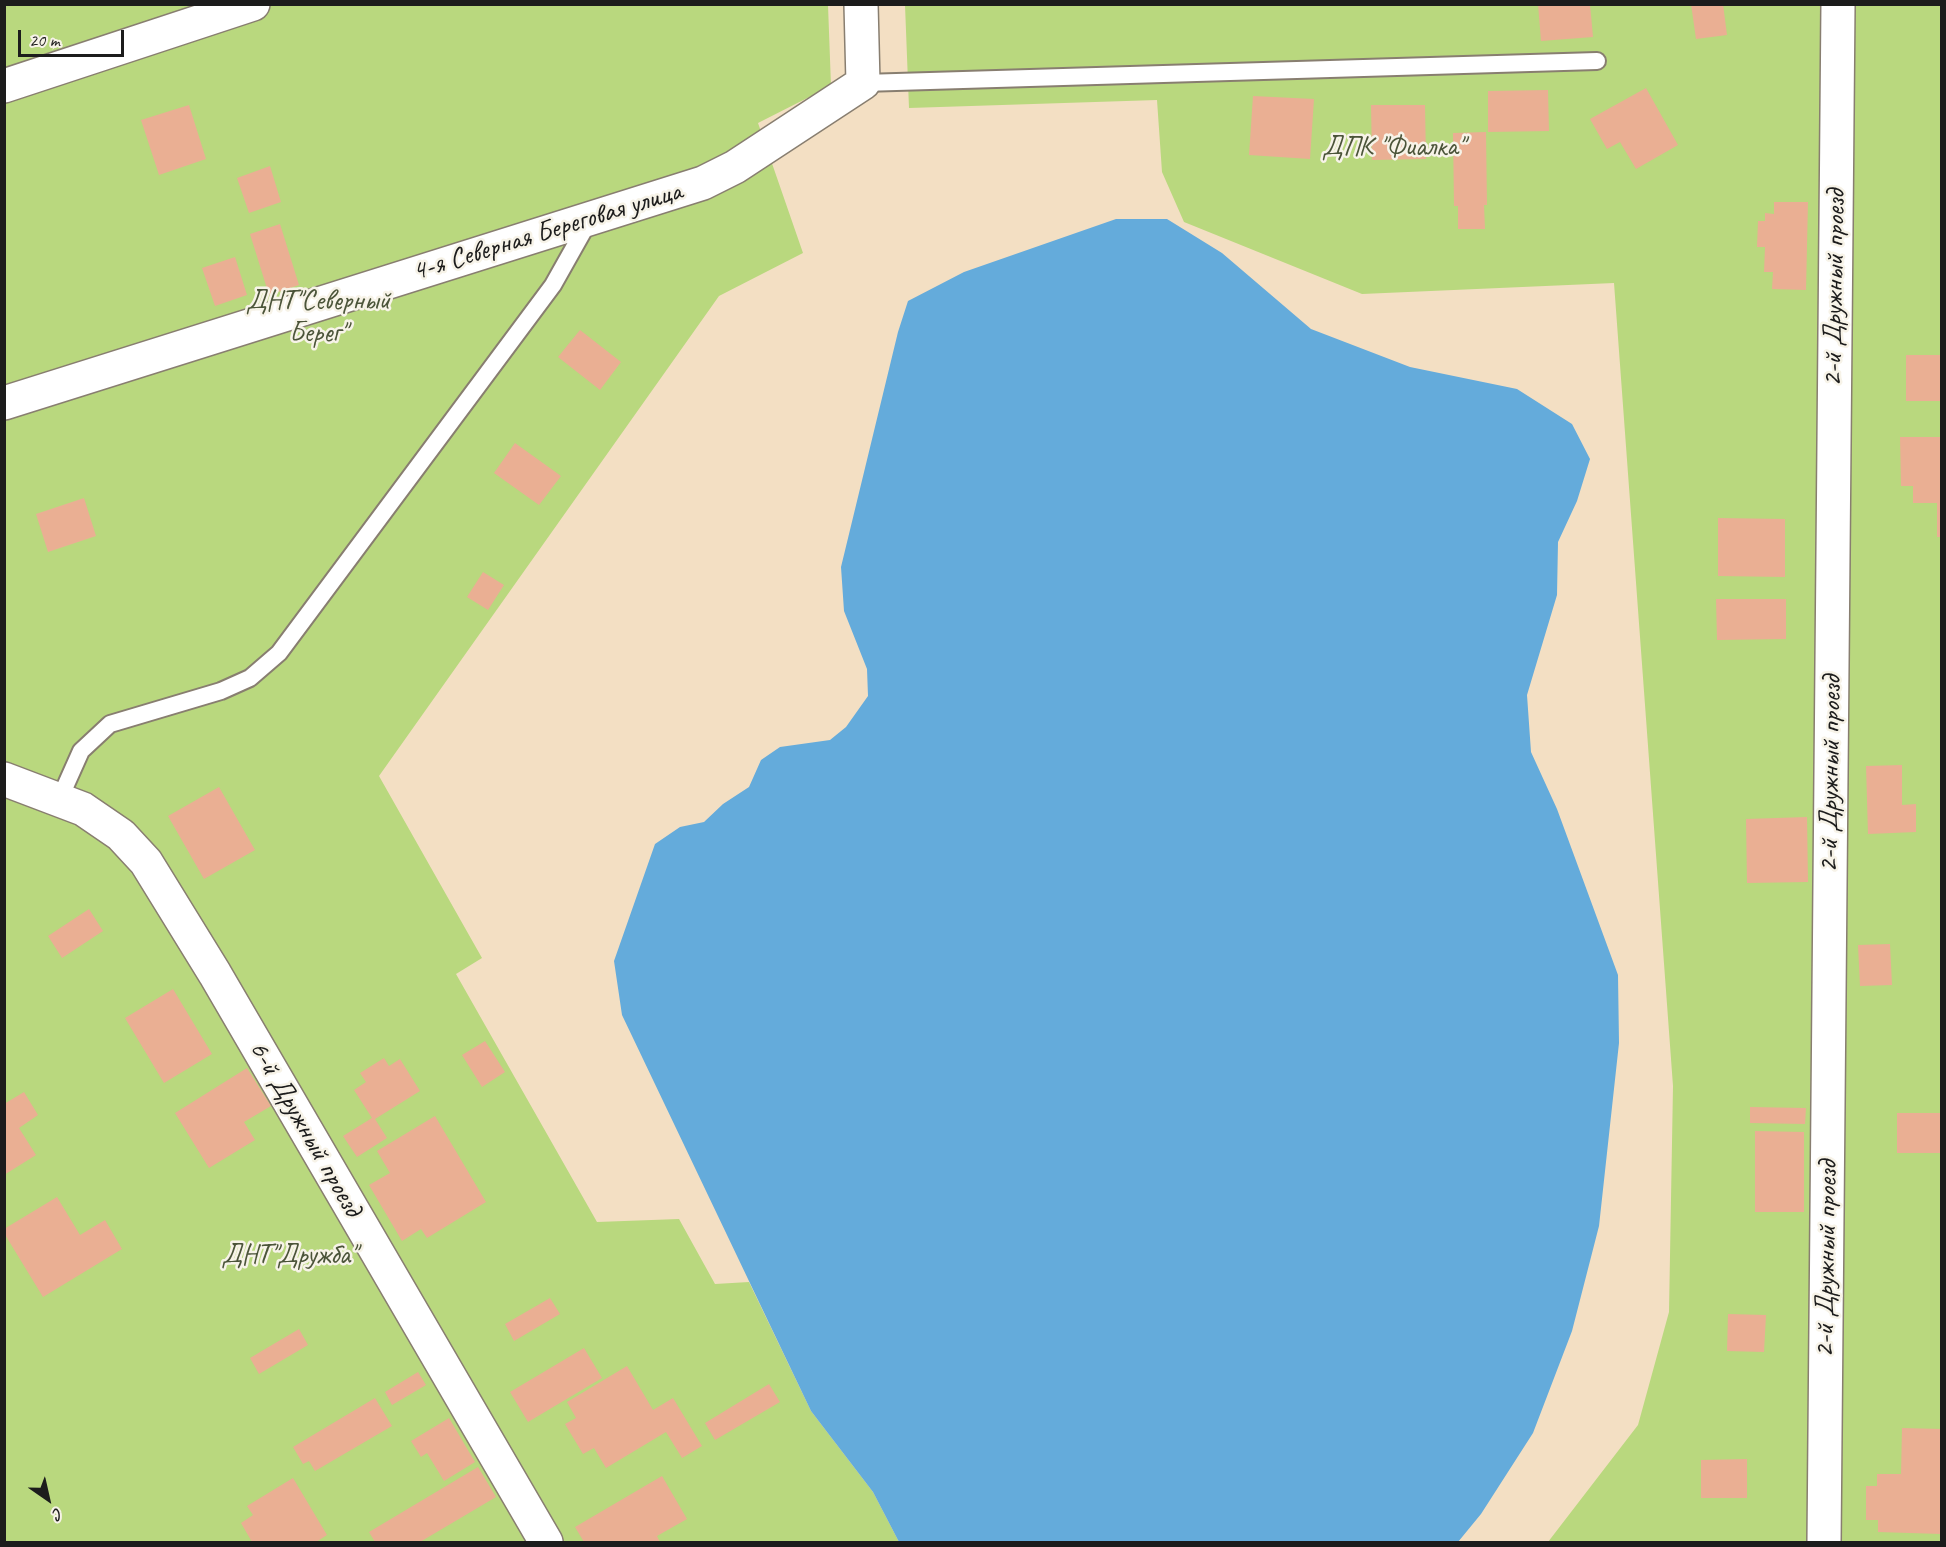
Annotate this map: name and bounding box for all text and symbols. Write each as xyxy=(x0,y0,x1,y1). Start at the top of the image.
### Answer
scale bar xyxy=(21,18,128,56)
text: 20 m xyxy=(29,29,60,51)
park label: ДПК "Фиалка" xyxy=(1322,131,1464,165)
street label: 4-я Северная Береговая улица xyxy=(408,175,686,289)
street label: 2-й Дружный проезд xyxy=(1816,189,1854,387)
park label: ДНТ"Северный Берег" xyxy=(246,285,390,351)
street label: 2-й Дружный проезд xyxy=(1812,675,1850,873)
street label: 6-й Дружный проезд xyxy=(241,1035,369,1223)
street label: 2-й Дружный проезд xyxy=(1808,1160,1846,1358)
park label: ДНТ"Дружба" xyxy=(221,1239,357,1273)
north arrow xyxy=(18,1469,78,1529)
text: С xyxy=(49,1503,67,1524)

